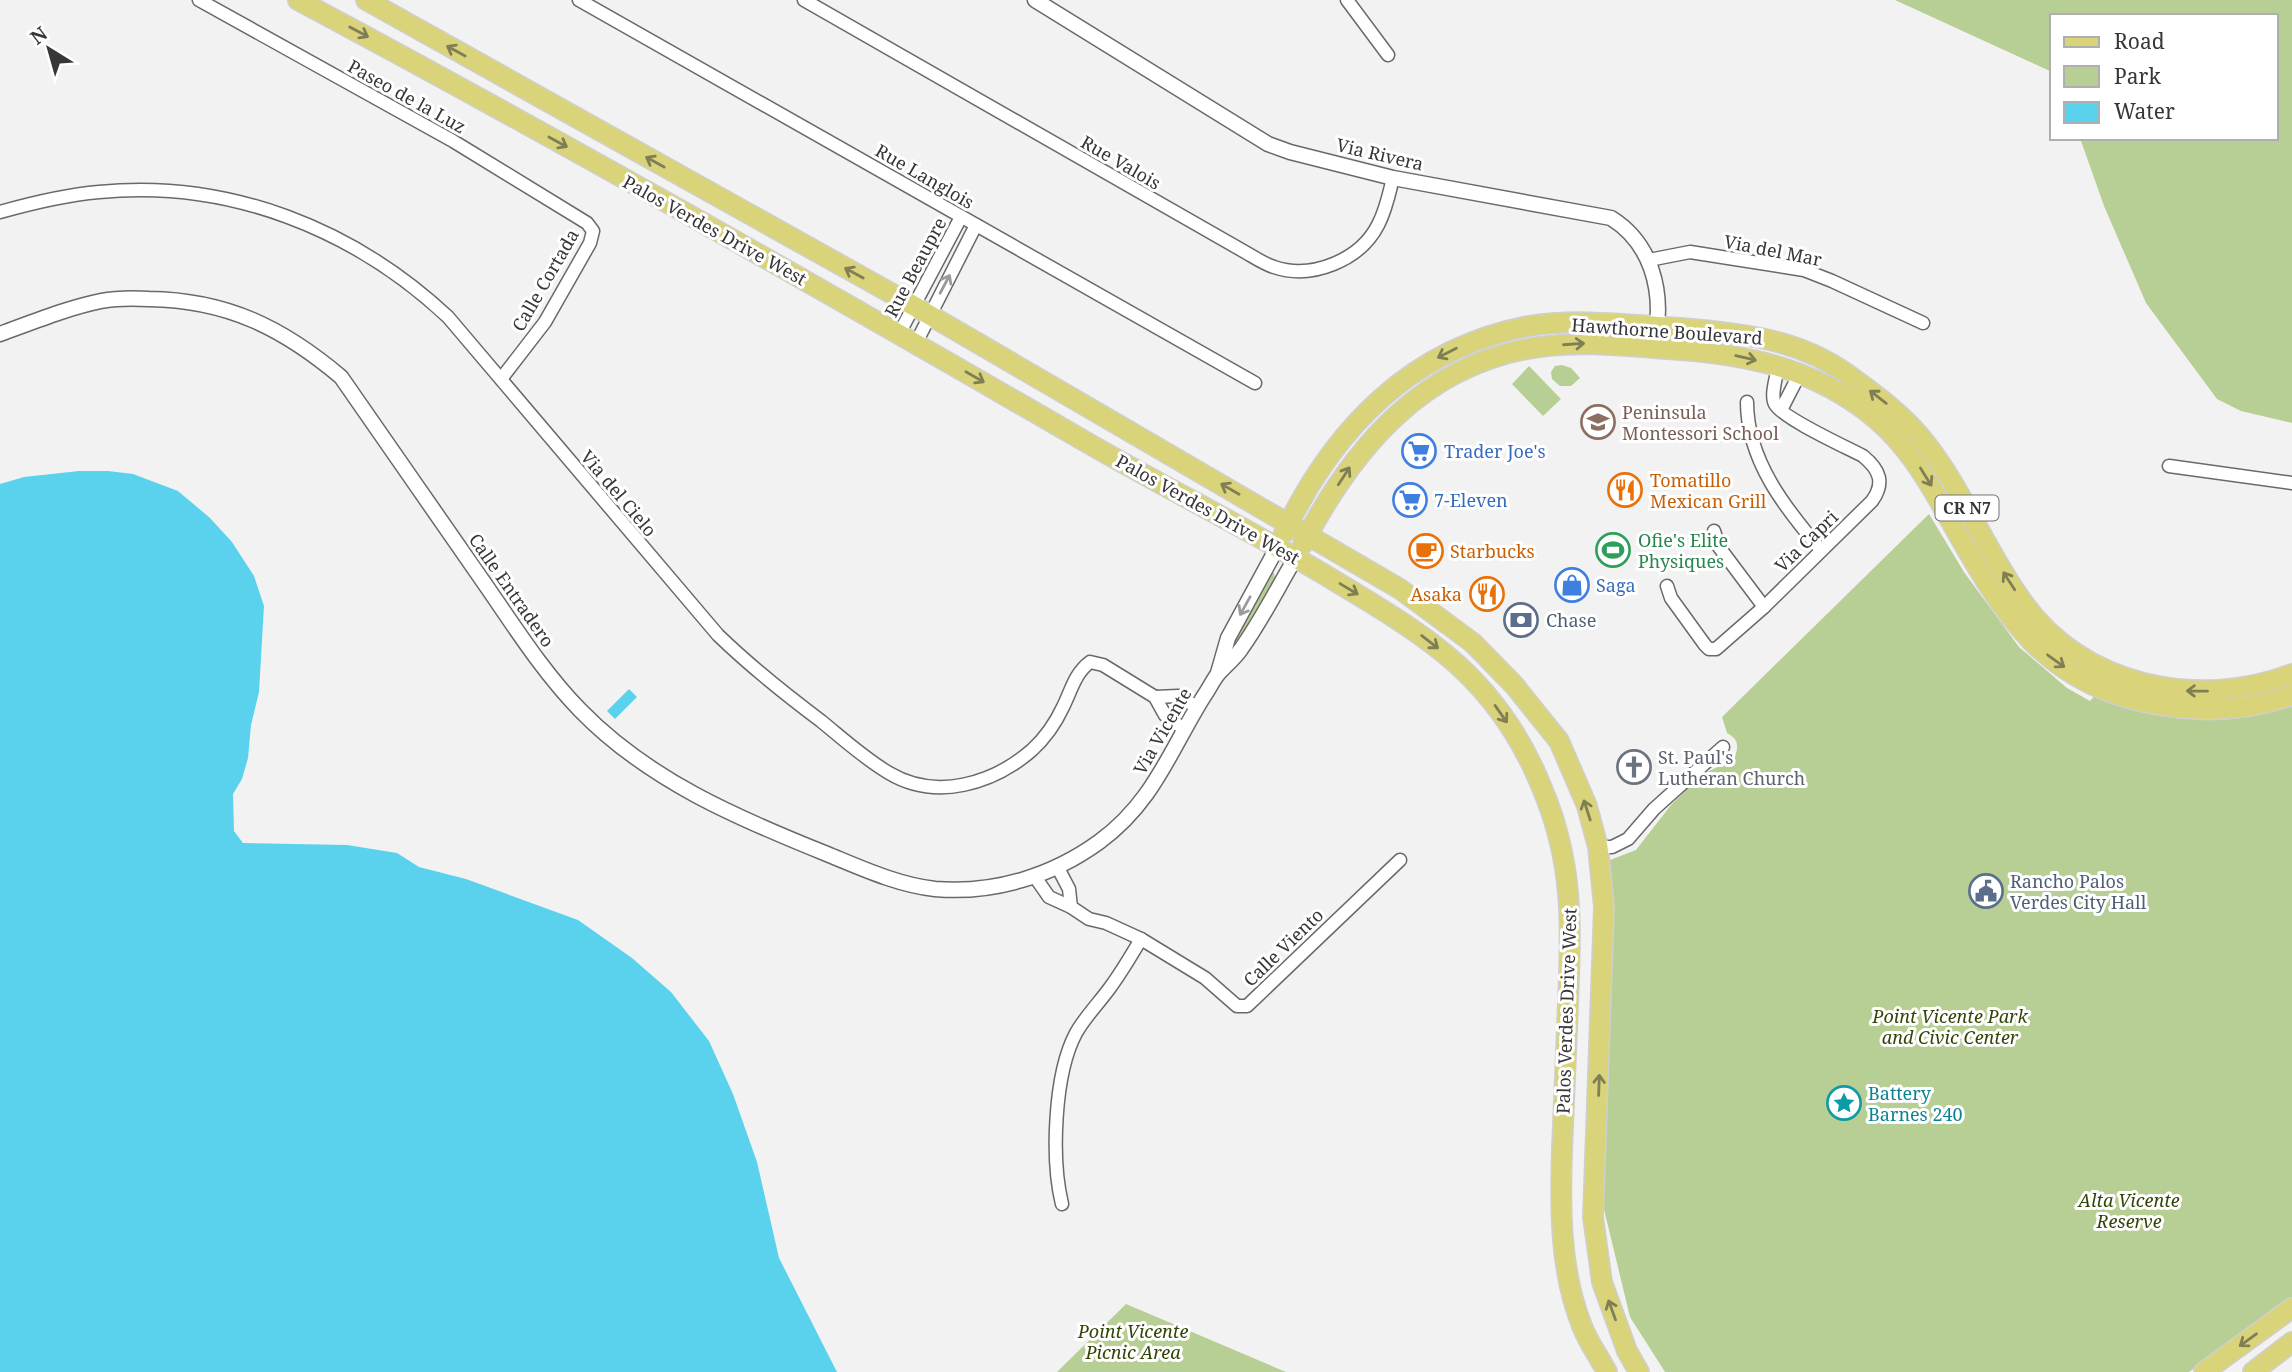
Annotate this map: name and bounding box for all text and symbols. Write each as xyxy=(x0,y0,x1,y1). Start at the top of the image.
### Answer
north arrow xyxy=(14,14,84,84)
legend xyxy=(2050,14,2278,140)
text: N xyxy=(25,21,53,50)
one-way arrow xyxy=(348,25,368,39)
text: Road xyxy=(2114,27,2165,55)
one-way arrow xyxy=(447,44,467,58)
street label: Paseo de la Luz xyxy=(344,54,470,138)
text: Park xyxy=(2114,62,2161,90)
text: Water xyxy=(2114,97,2175,125)
street label: Rue Valois xyxy=(1077,129,1165,195)
street label: Via Rivera xyxy=(1334,132,1426,176)
one-way arrow xyxy=(547,135,567,149)
street label: Rue Langlois xyxy=(871,138,979,214)
one-way arrow xyxy=(645,155,666,168)
street label: Palos Verdes Drive West xyxy=(619,169,811,291)
street label: Rue Beaupre xyxy=(879,213,951,321)
street label: Calle Cortada xyxy=(506,225,584,335)
street label: Via del Mar xyxy=(1722,229,1824,271)
one-way arrow xyxy=(844,266,865,279)
one-way arrow xyxy=(939,274,953,295)
street label: Hawthorne Boulevard xyxy=(1571,312,1763,350)
one-way arrow xyxy=(1562,337,1585,350)
one-way arrow xyxy=(1437,347,1458,361)
one-way arrow xyxy=(1734,351,1757,365)
one-way arrow xyxy=(964,370,984,384)
one-way arrow xyxy=(1870,390,1888,405)
place label: Peninsula Montessori School xyxy=(1622,400,1779,445)
school or university icon: Peninsula Montessori School xyxy=(1579,403,1617,441)
supermarket icon: Trader Joe's xyxy=(1400,432,1438,470)
place label: Trader Joe's xyxy=(1444,439,1546,463)
street label: Via del Cielo xyxy=(576,445,662,541)
street label: Palos Verdes Drive West xyxy=(1112,448,1304,570)
one-way arrow xyxy=(1337,467,1352,486)
one-way arrow xyxy=(1919,467,1933,487)
place label: Tomatillo Mexican Grill xyxy=(1650,468,1767,513)
restaurant icon: Tomatillo Mexican Grill xyxy=(1606,471,1644,509)
supermarket icon: 7-Eleven xyxy=(1391,481,1429,519)
one-way arrow xyxy=(1220,482,1240,496)
place label: 7-Eleven xyxy=(1434,488,1508,512)
road number: CR N7 xyxy=(1936,495,1998,520)
street label: Via Capri xyxy=(1769,505,1843,577)
street label: Calle Entradero xyxy=(464,528,560,652)
place label: Ofie's Elite Physiques xyxy=(1638,528,1728,573)
sports icon: Ofie's Elite Physiques xyxy=(1594,531,1632,569)
cafe icon: Starbucks xyxy=(1407,532,1445,570)
place label: Starbucks xyxy=(1450,539,1535,563)
shop icon: Saga xyxy=(1553,566,1591,604)
one-way arrow xyxy=(2002,572,2016,592)
place label: Saga xyxy=(1596,573,1636,597)
restaurant icon: Asaka xyxy=(1468,575,1506,613)
one-way arrow xyxy=(1339,582,1359,596)
place label: Asaka xyxy=(1410,582,1462,606)
one-way arrow xyxy=(1238,596,1252,616)
bank icon: Chase xyxy=(1502,601,1540,639)
place label: Chase xyxy=(1546,608,1596,632)
one-way arrow xyxy=(1420,634,1438,649)
one-way arrow xyxy=(2046,654,2065,669)
street label: Via Vicente xyxy=(1127,683,1197,779)
one-way arrow xyxy=(2185,684,2208,698)
one-way arrow xyxy=(1494,704,1508,723)
place label: St. Paul's Lutheran Church xyxy=(1658,745,1805,790)
church icon: St. Paul's Lutheran Church xyxy=(1615,748,1653,786)
one-way arrow xyxy=(1580,799,1593,821)
place label: Rancho Palos Verdes City Hall xyxy=(2010,869,2147,914)
public building icon: Rancho Palos Verdes City Hall xyxy=(1967,872,2005,910)
street label: Calle Viento xyxy=(1238,903,1328,991)
street label: Palos Verdes Drive West xyxy=(1550,907,1582,1115)
park label: Point Vicente Park and Civic Center xyxy=(1871,1004,2029,1049)
one-way arrow xyxy=(1592,1073,1606,1096)
place label: Battery Barnes 240 xyxy=(1868,1081,1963,1126)
place icon: Battery Barnes 240 xyxy=(1825,1084,1863,1122)
park label: Alta Vicente Reserve xyxy=(2076,1188,2180,1233)
one-way arrow xyxy=(1605,1299,1617,1321)
park label: Point Vicente Picnic Area xyxy=(1077,1319,1188,1364)
one-way arrow xyxy=(2239,1333,2258,1347)

